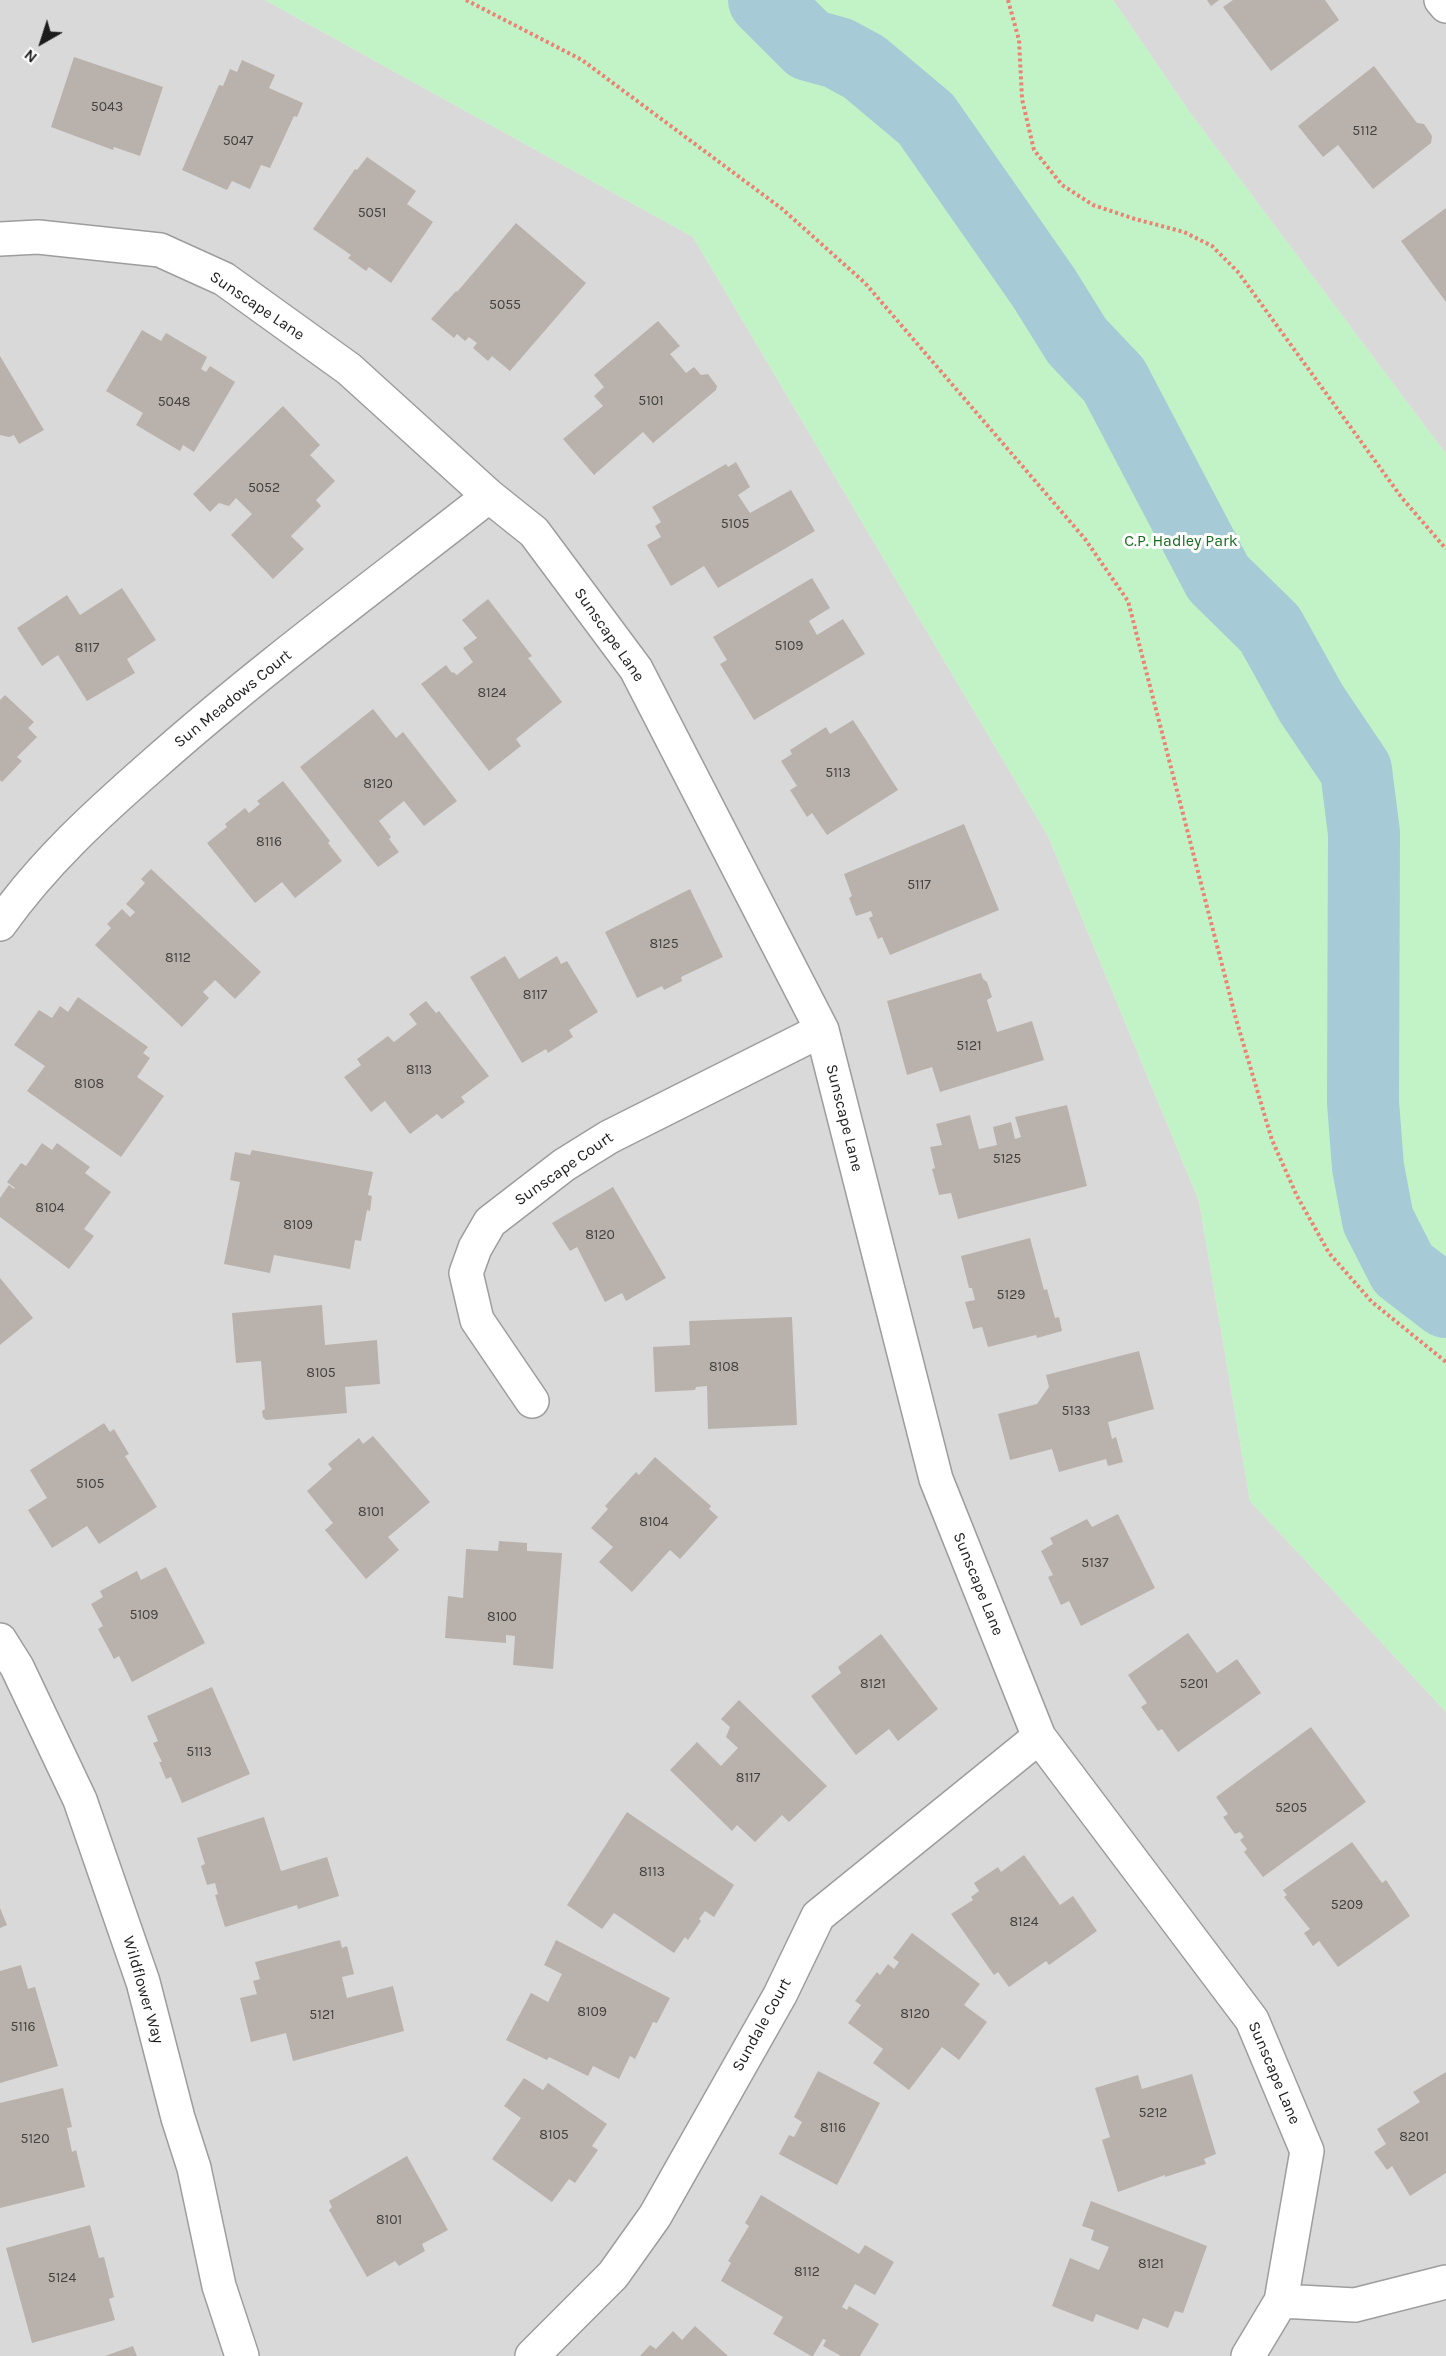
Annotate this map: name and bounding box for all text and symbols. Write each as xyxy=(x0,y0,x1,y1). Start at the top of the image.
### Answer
north arrow xyxy=(12,12,72,72)
text: N xyxy=(20,45,41,67)
house number: 5043 xyxy=(91,99,123,115)
house number: 5112 xyxy=(1352,123,1378,139)
house number: 5047 xyxy=(223,133,253,149)
house number: 5051 xyxy=(358,205,386,221)
street label: Sunscape Lane xyxy=(206,267,308,345)
house number: 5055 xyxy=(489,297,521,313)
house number: 5101 xyxy=(638,393,664,409)
house number: 5048 xyxy=(158,394,190,410)
house number: 5052 xyxy=(248,480,280,496)
house number: 5105 xyxy=(721,516,749,532)
park label: C.P. Hadley Park xyxy=(1124,531,1238,551)
street label: Sunscape Lane xyxy=(570,584,648,686)
house number: 5109 xyxy=(775,638,803,654)
house number: 8117 xyxy=(75,640,99,656)
street label: Sun Meadows Court xyxy=(170,646,296,752)
house number: 8124 xyxy=(477,685,507,701)
house number: 5113 xyxy=(825,765,851,781)
house number: 8120 xyxy=(363,776,393,792)
house number: 8116 xyxy=(256,834,282,850)
house number: 5117 xyxy=(907,877,931,893)
house number: 8125 xyxy=(649,936,679,952)
house number: 8112 xyxy=(165,950,191,966)
house number: 8117 xyxy=(523,987,547,1003)
house number: 5121 xyxy=(956,1038,982,1054)
house number: 8113 xyxy=(406,1062,432,1078)
street label: Sunscape Lane xyxy=(821,1062,867,1174)
house number: 8108 xyxy=(74,1076,104,1092)
street label: Sunscape Court xyxy=(511,1128,617,1210)
house number: 5125 xyxy=(993,1151,1021,1167)
house number: 8104 xyxy=(35,1200,65,1216)
house number: 8109 xyxy=(283,1217,313,1233)
house number: 8120 xyxy=(585,1227,615,1243)
house number: 5129 xyxy=(997,1287,1025,1303)
house number: 8108 xyxy=(709,1359,739,1375)
house number: 8105 xyxy=(306,1365,336,1381)
house number: 5133 xyxy=(1061,1403,1091,1419)
house number: 5105 xyxy=(76,1476,104,1492)
house number: 8101 xyxy=(358,1504,384,1520)
house number: 8104 xyxy=(639,1514,669,1530)
street label: Sunscape Lane xyxy=(948,1529,1008,1639)
house number: 5137 xyxy=(1081,1555,1109,1571)
house number: 5109 xyxy=(130,1607,158,1623)
house number: 8100 xyxy=(487,1609,517,1625)
house number: 8121 xyxy=(860,1676,886,1692)
house number: 5201 xyxy=(1180,1676,1208,1692)
house number: 5113 xyxy=(186,1744,212,1760)
house number: 8117 xyxy=(736,1770,760,1786)
house number: 5205 xyxy=(1275,1800,1307,1816)
house number: 8113 xyxy=(639,1864,665,1880)
house number: 5209 xyxy=(1331,1897,1363,1913)
house number: 8124 xyxy=(1009,1914,1039,1930)
street label: Wildflower Way xyxy=(118,1934,168,2046)
street label: Sundale Court xyxy=(728,1975,796,2075)
house number: 8109 xyxy=(577,2004,607,2020)
house number: 8120 xyxy=(900,2006,930,2022)
house number: 5121 xyxy=(309,2007,335,2023)
house number: 5116 xyxy=(10,2019,36,2035)
street label: Sunscape Lane xyxy=(1244,2019,1304,2127)
house number: 5212 xyxy=(1139,2105,1167,2121)
house number: 8116 xyxy=(820,2120,846,2136)
house number: 8105 xyxy=(539,2127,569,2143)
house number: 8201 xyxy=(1399,2129,1429,2145)
house number: 5120 xyxy=(21,2131,49,2147)
house number: 8101 xyxy=(376,2212,402,2228)
house number: 8121 xyxy=(1138,2256,1164,2272)
house number: 8112 xyxy=(794,2264,820,2280)
house number: 5124 xyxy=(48,2270,76,2286)

